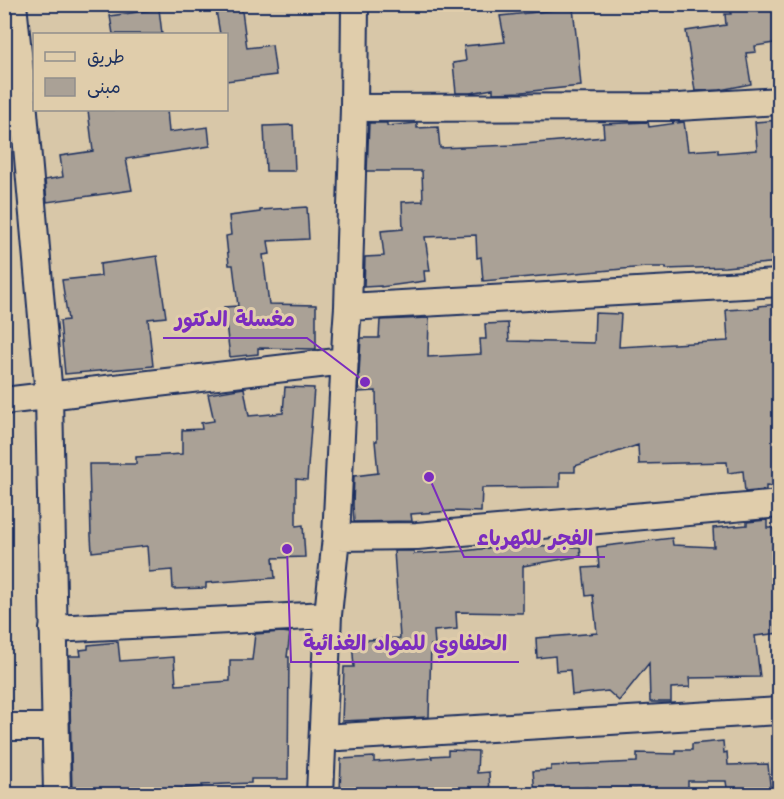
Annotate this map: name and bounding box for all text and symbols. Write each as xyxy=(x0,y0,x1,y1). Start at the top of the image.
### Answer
legend xyxy=(33,33,228,111)
text: طريق xyxy=(87,44,125,68)
text: مبنى xyxy=(87,74,121,98)
callout: مغسلة الدكتور xyxy=(163,299,307,338)
text: مغسلة الدكتور xyxy=(173,304,295,333)
callout: الفجر للكهرباء xyxy=(464,518,605,557)
text: الفجر للكهرباء xyxy=(477,523,593,551)
callout: الحلفاوي للمواد الغذائية xyxy=(291,623,519,662)
text: الحلفاوي للمواد الغذائية xyxy=(303,628,507,659)

